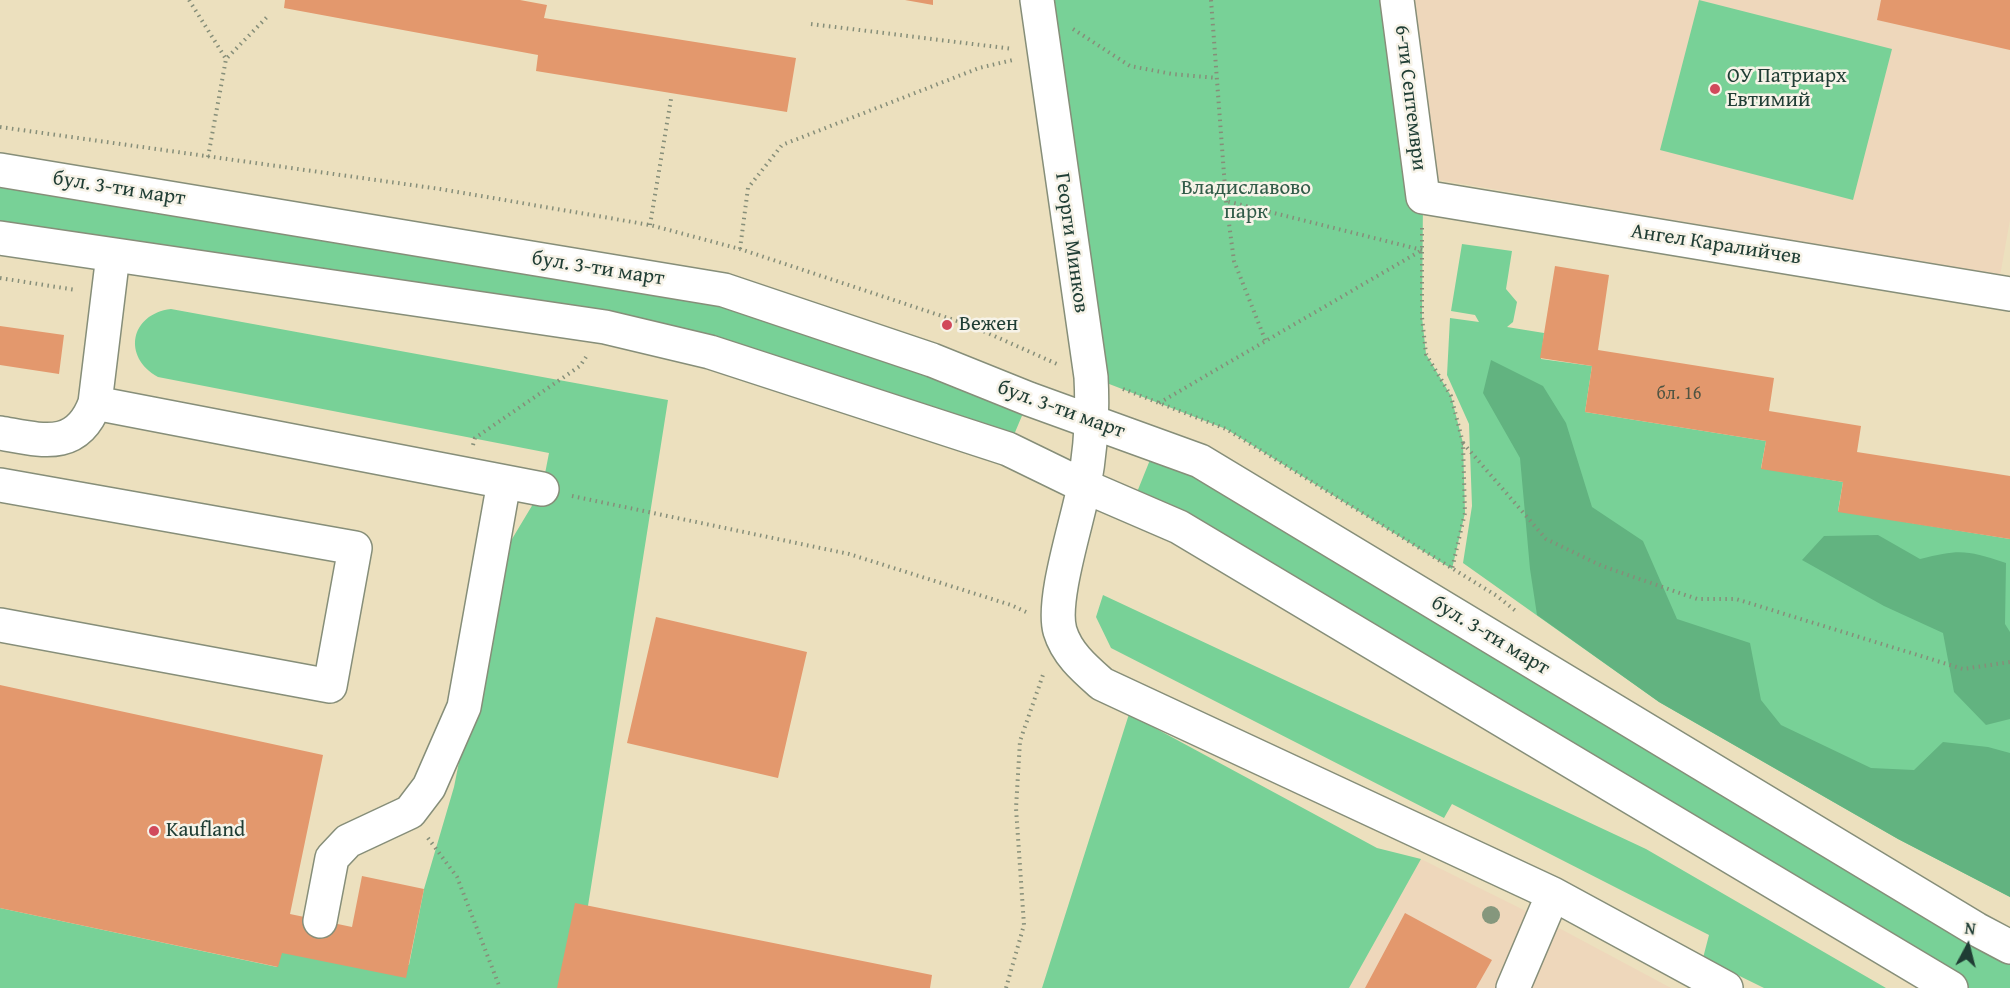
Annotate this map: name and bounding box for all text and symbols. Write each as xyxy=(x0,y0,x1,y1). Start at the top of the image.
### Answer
street label: 6-ти Септември xyxy=(1389,24,1431,172)
place label: ОУ Патриарх Евтимий xyxy=(1727,64,1847,114)
marker: ОУ Патриарх Евтимий xyxy=(1708,82,1722,96)
street label: бул. 3-ти март xyxy=(51,166,187,212)
street label: Георги Минков xyxy=(1049,171,1093,315)
park label: Владиславово парк xyxy=(1181,176,1311,226)
street label: Ангел Каралийчев xyxy=(1629,219,1803,271)
street label: бул. 3-ти март xyxy=(530,246,666,292)
place label: Вежен xyxy=(959,312,1018,338)
marker: Вежен xyxy=(940,318,954,332)
street label: бул. 3-ти март xyxy=(994,375,1128,445)
house number: бл. 16 xyxy=(1657,383,1701,405)
street label: бул. 3-ти март xyxy=(1426,591,1554,681)
place label: Kaufland xyxy=(166,818,245,844)
marker: Kaufland xyxy=(147,824,161,838)
north arrow xyxy=(1938,916,1998,976)
text: N xyxy=(1963,916,1977,941)

